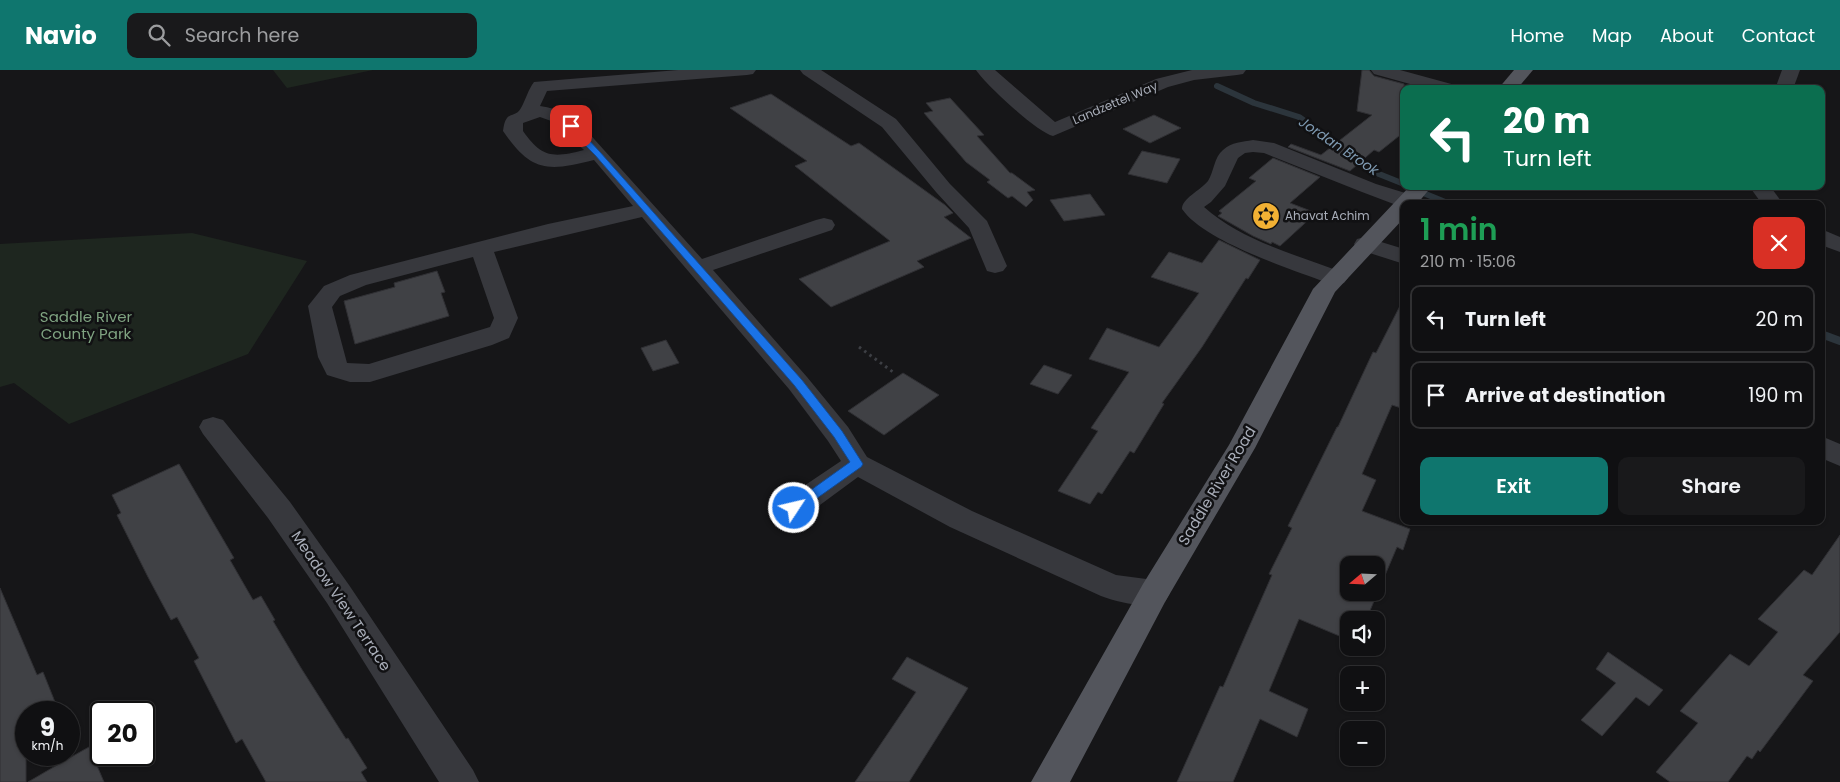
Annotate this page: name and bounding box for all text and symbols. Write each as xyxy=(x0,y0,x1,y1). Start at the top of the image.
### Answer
search box xyxy=(127,13,477,58)
text: Navio xyxy=(25,19,97,52)
icon: search xyxy=(145,21,173,49)
text: Search here xyxy=(185,22,299,49)
text: Home xyxy=(1510,23,1564,48)
text: Map xyxy=(1592,23,1632,48)
text: About xyxy=(1660,23,1714,48)
text: Contact xyxy=(1742,23,1815,48)
street label: Landzettel Way xyxy=(1070,77,1160,128)
text: 20 m xyxy=(1503,96,1590,145)
pin xyxy=(550,105,592,147)
icon: left xyxy=(1420,105,1485,170)
icon: arrive xyxy=(557,112,585,140)
water label: Jordan Brook xyxy=(1295,112,1384,181)
text: Turn left xyxy=(1503,143,1591,174)
synagogue icon: Ahavat Achim xyxy=(1251,201,1281,231)
place label: Ahavat Achim xyxy=(1285,207,1370,224)
text: 1 min xyxy=(1420,208,1498,251)
button: close xyxy=(1753,217,1805,269)
text: 210 m · 15:06 xyxy=(1420,250,1516,273)
icon: left xyxy=(1422,305,1450,333)
park label: Saddle River County Park xyxy=(40,306,133,344)
text: Turn left xyxy=(1465,306,1546,333)
text: 20 m xyxy=(1755,306,1803,333)
icon: arrive xyxy=(1422,381,1450,409)
text: Arrive at destination xyxy=(1465,382,1666,409)
text: 190 m xyxy=(1748,382,1803,409)
street label: Saddle River Road xyxy=(1173,422,1260,549)
button: Exit xyxy=(1420,457,1608,515)
button: Share xyxy=(1618,457,1805,515)
position arrow xyxy=(767,481,819,533)
street label: Meadow View Terrace xyxy=(287,526,396,675)
north arrow xyxy=(1340,556,1385,601)
map controls xyxy=(1340,556,1385,766)
button: sound xyxy=(1340,611,1385,656)
button: + xyxy=(1340,666,1385,711)
speed limit sign: 20 xyxy=(90,701,155,766)
text: 9 xyxy=(40,710,55,745)
button: − xyxy=(1340,721,1385,766)
text: km/h xyxy=(32,737,63,754)

